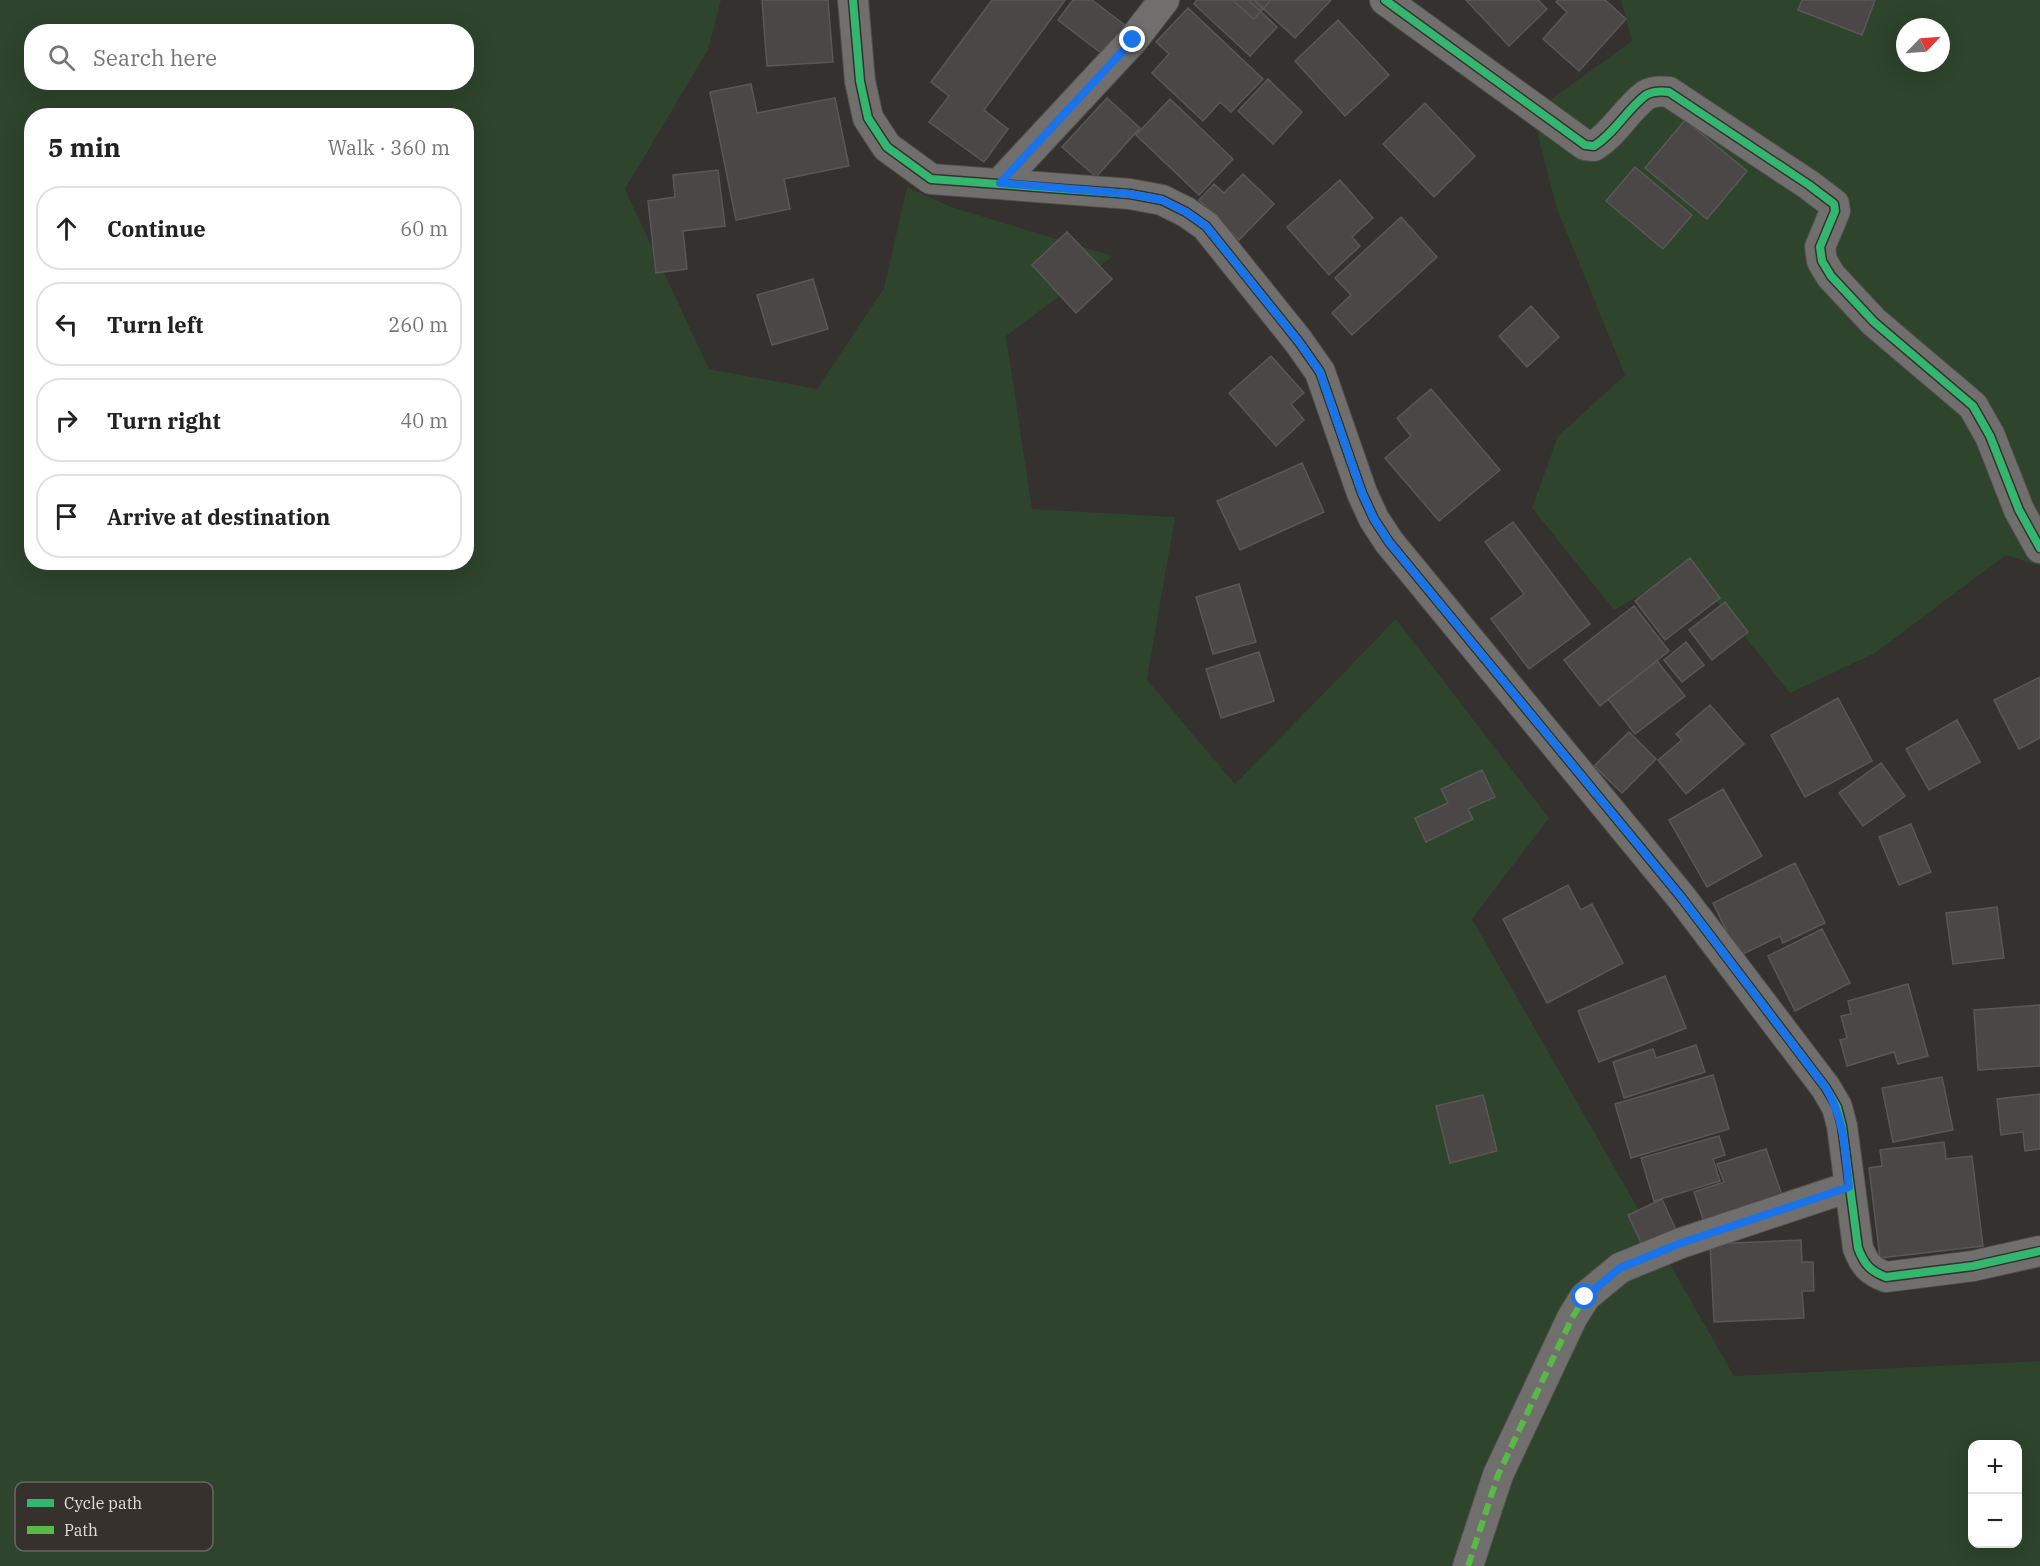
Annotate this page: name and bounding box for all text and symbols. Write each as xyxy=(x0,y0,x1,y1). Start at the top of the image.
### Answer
north arrow xyxy=(1896,18,1950,72)
search box xyxy=(24,24,474,90)
route end xyxy=(1119,26,1145,52)
icon: search xyxy=(45,41,78,74)
text: Search here xyxy=(93,43,217,72)
text: 5 min xyxy=(48,130,121,164)
text: Walk · 360 m xyxy=(328,134,450,161)
icon: ahead xyxy=(50,212,83,245)
text: Continue xyxy=(107,214,206,243)
text: 60 m xyxy=(400,215,448,242)
icon: left xyxy=(50,308,83,341)
text: Turn left xyxy=(107,310,203,339)
text: 260 m xyxy=(388,311,448,338)
icon: right xyxy=(50,404,83,437)
text: Turn right xyxy=(107,406,221,435)
text: 40 m xyxy=(400,407,448,434)
icon: arrive xyxy=(50,500,83,533)
text: Arrive at destination xyxy=(107,502,330,531)
route start xyxy=(1571,1283,1597,1309)
map controls xyxy=(1968,1440,2022,1548)
button: + xyxy=(1968,1440,2022,1494)
legend xyxy=(15,1482,213,1551)
text: Cycle path xyxy=(64,1493,142,1513)
button: − xyxy=(1968,1494,2022,1548)
text: Path xyxy=(64,1520,98,1540)

